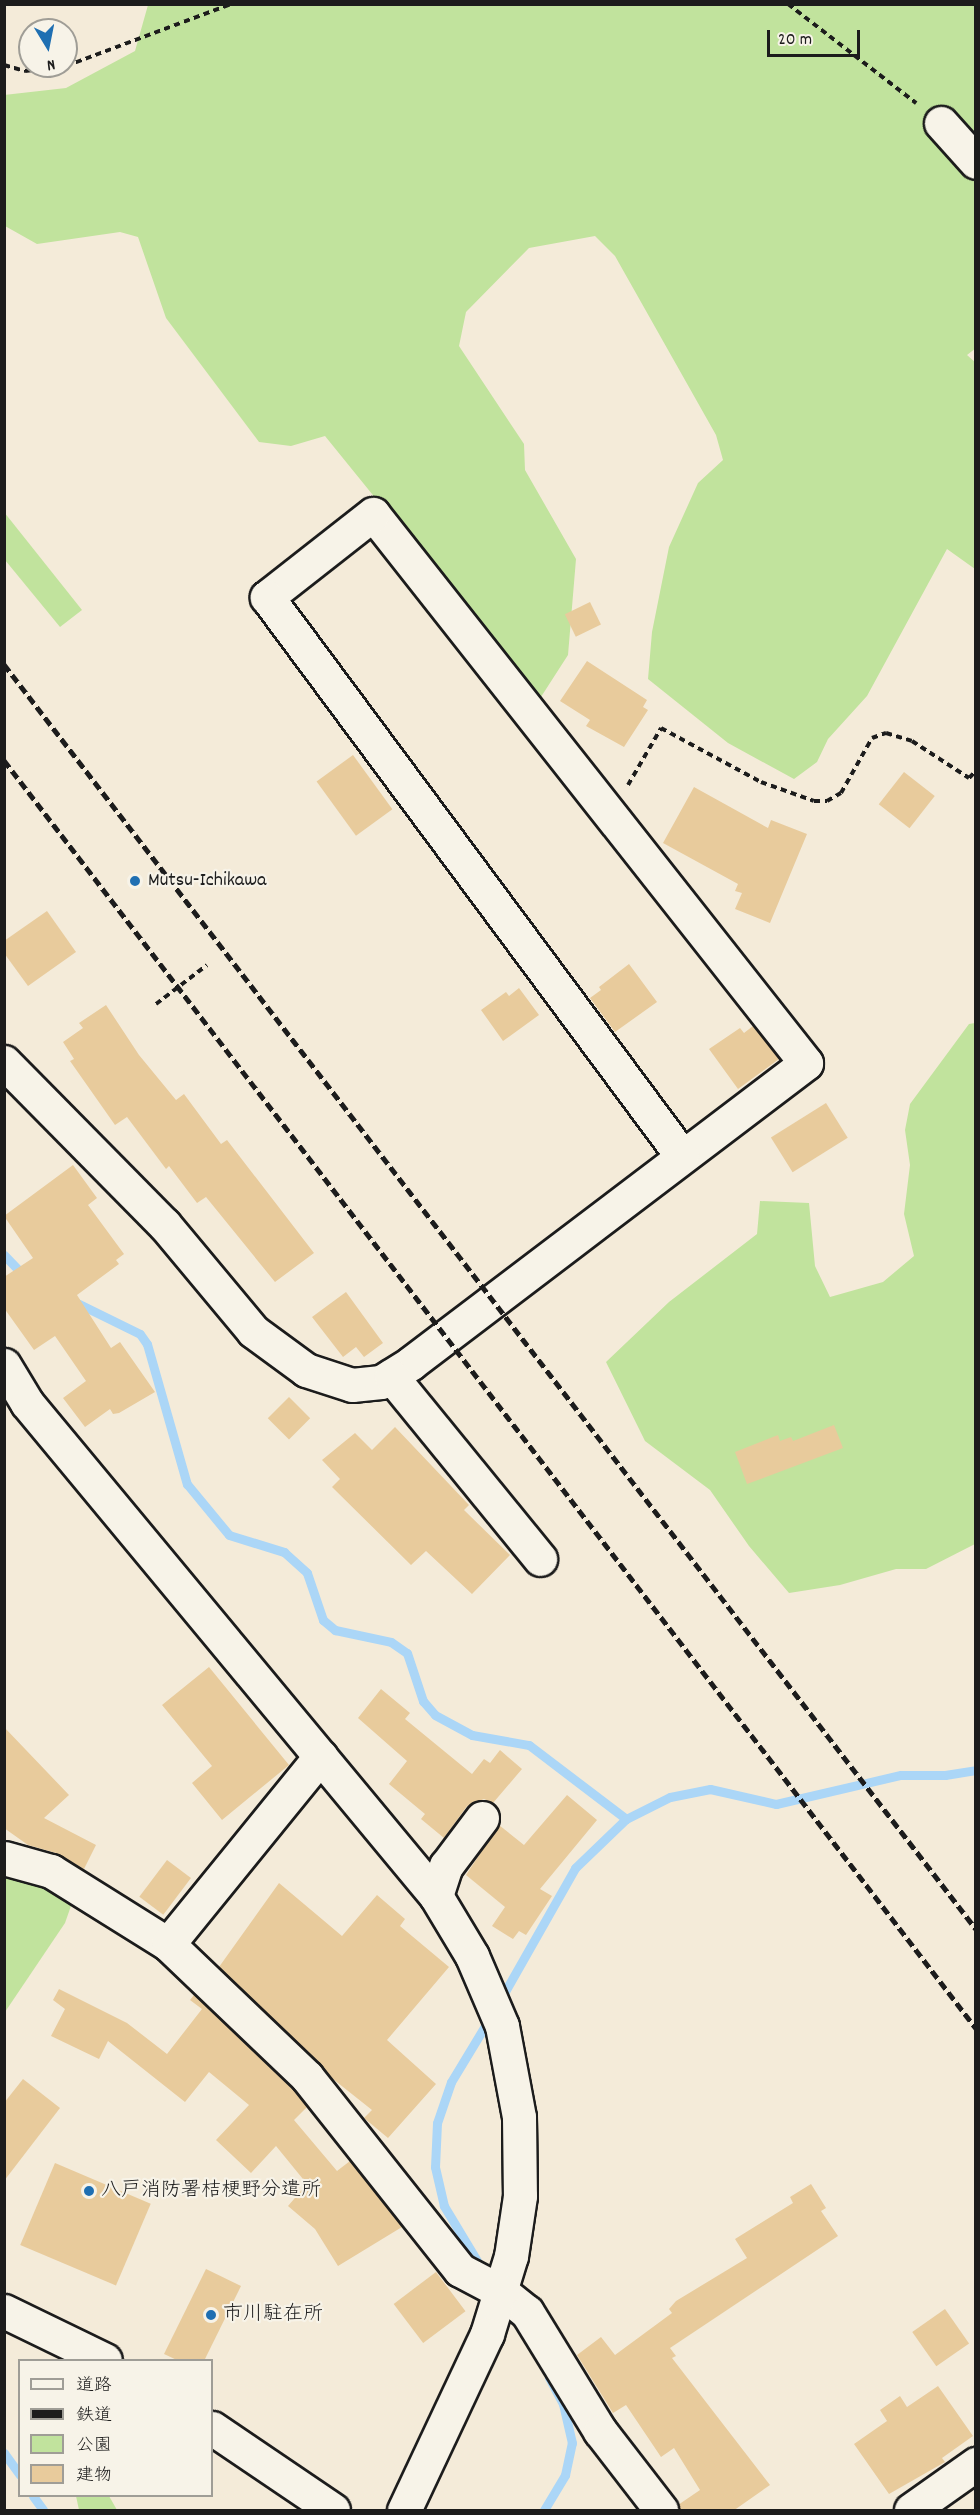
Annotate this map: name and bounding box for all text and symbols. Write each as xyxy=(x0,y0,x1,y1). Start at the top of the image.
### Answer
north arrow xyxy=(18,18,78,78)
scale bar xyxy=(770,18,863,56)
text: 20 m xyxy=(778,28,812,53)
text: N xyxy=(45,52,57,76)
place label: Mutsu-Ichikawa xyxy=(148,869,266,893)
marker: Mutsu-Ichikawa xyxy=(126,872,144,890)
place label: 八戸消防署桔梗野分遣所 xyxy=(101,2179,321,2203)
marker: 八戸消防署桔梗野分遣所 xyxy=(82,2184,96,2198)
place label: 市川駐在所 xyxy=(223,2303,323,2327)
marker: 市川駐在所 xyxy=(204,2308,218,2322)
legend xyxy=(18,2359,213,2497)
text: 道路 xyxy=(76,2374,112,2399)
text: 鉄道 xyxy=(76,2404,112,2429)
text: 公園 xyxy=(76,2434,112,2459)
text: 建物 xyxy=(76,2464,112,2489)

